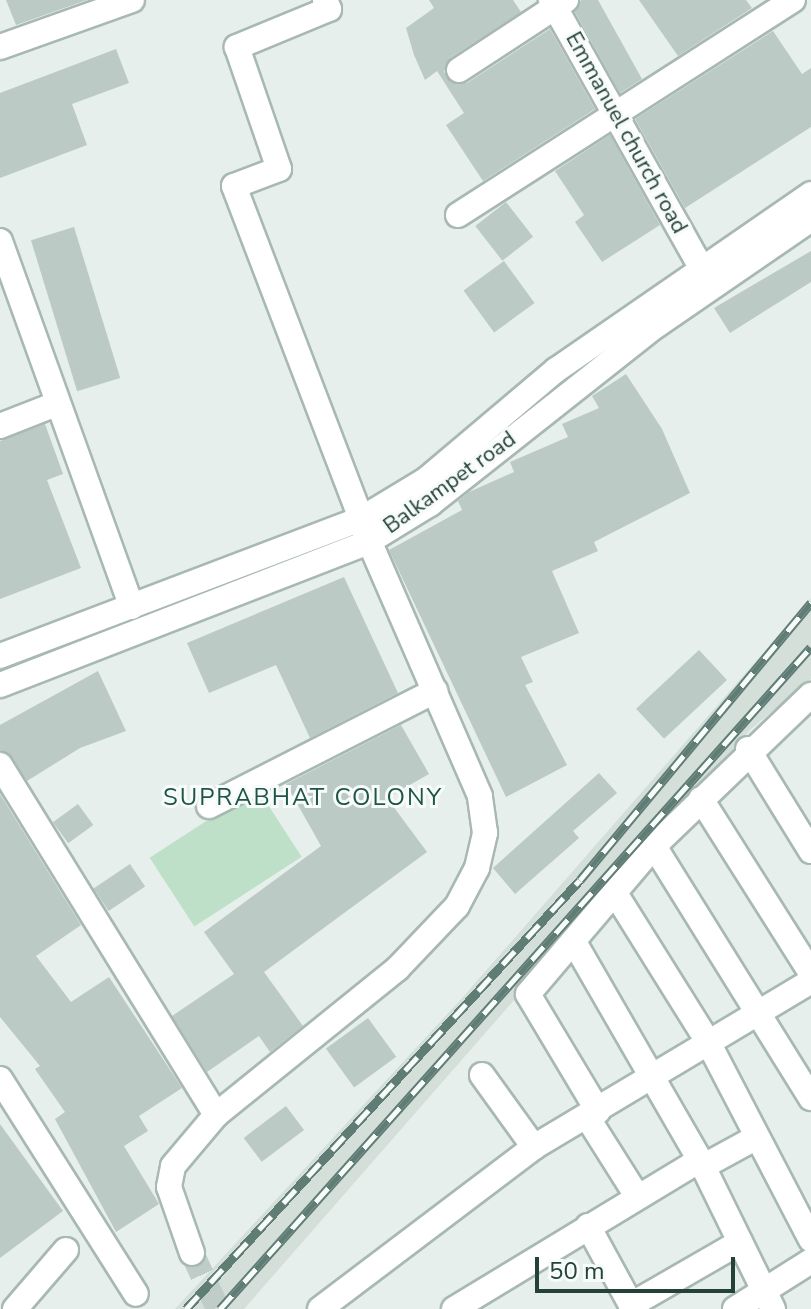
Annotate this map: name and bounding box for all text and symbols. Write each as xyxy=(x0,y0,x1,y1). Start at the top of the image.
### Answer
street label: Emmanuel church road xyxy=(560,28,692,238)
street label: Balkampet road xyxy=(379,426,521,540)
district label: SUPRABHAT COLONY xyxy=(163,784,443,812)
scale bar xyxy=(539,1241,739,1291)
text: 50 m xyxy=(549,1255,605,1287)

